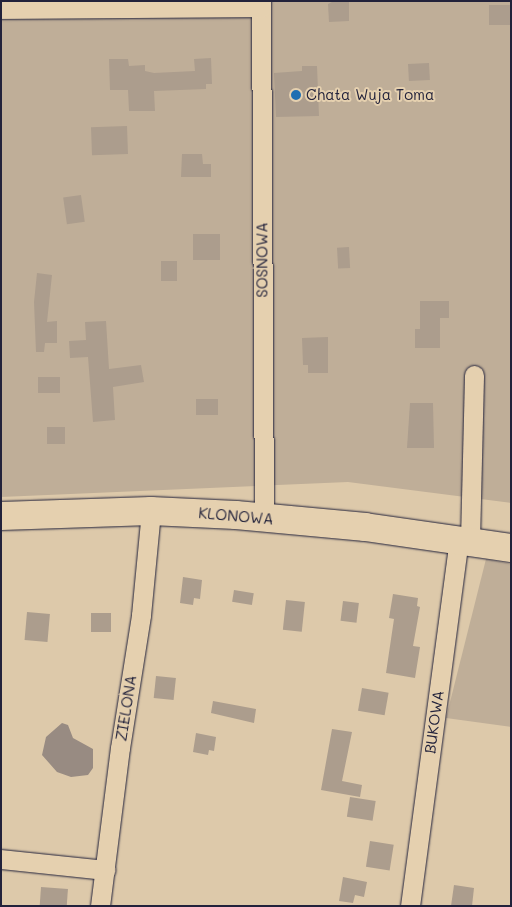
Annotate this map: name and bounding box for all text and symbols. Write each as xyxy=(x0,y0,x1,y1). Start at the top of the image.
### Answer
place label: Chata Wuja Toma xyxy=(306,86,434,104)
marker: Chata Wuja Toma xyxy=(290,89,302,101)
street label: SOSNOWA xyxy=(253,222,271,298)
street label: KLONOWA xyxy=(198,504,274,528)
street label: ZIELONA xyxy=(112,674,140,742)
street label: BUKOWA xyxy=(421,689,447,755)

